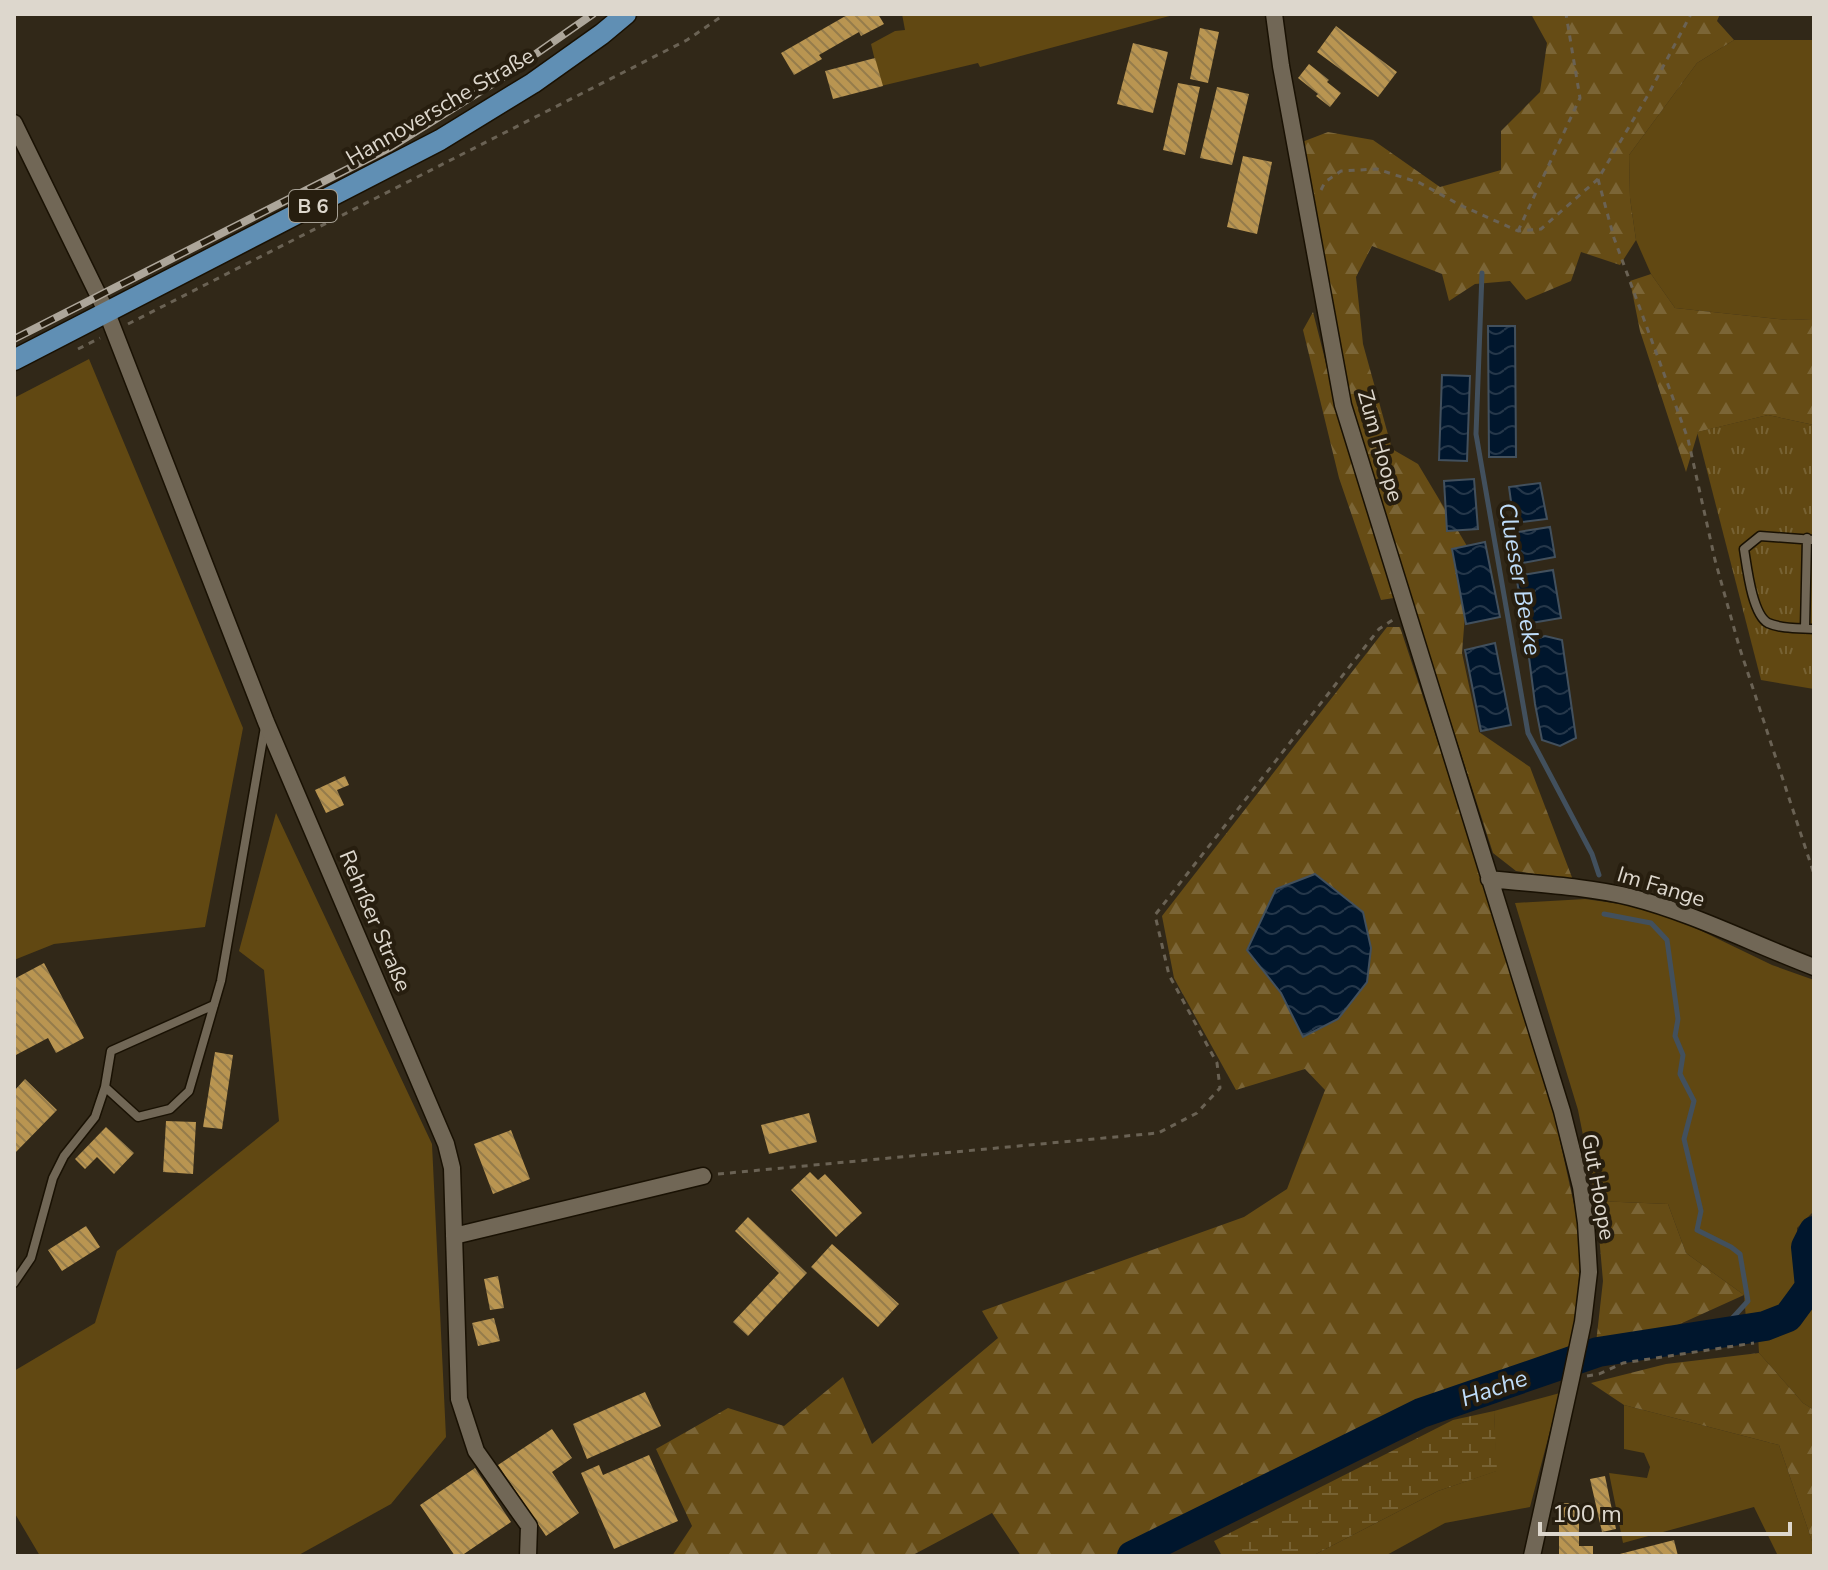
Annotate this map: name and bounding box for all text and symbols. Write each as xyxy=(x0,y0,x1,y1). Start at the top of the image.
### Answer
street label: Hannoversche Straße xyxy=(340,41,540,173)
road number: B 6 xyxy=(289,190,337,222)
street label: Zum Hoope xyxy=(1350,386,1410,506)
water label: Clueser Beeke xyxy=(1491,500,1549,658)
street label: Rehrßer Straße xyxy=(332,846,418,996)
street label: Im Fange xyxy=(1613,859,1709,915)
street label: Gut Hoope xyxy=(1574,1132,1622,1242)
water label: Hache xyxy=(1456,1362,1532,1414)
scale bar xyxy=(1540,1486,1790,1536)
text: 100 m xyxy=(1552,1498,1622,1530)

